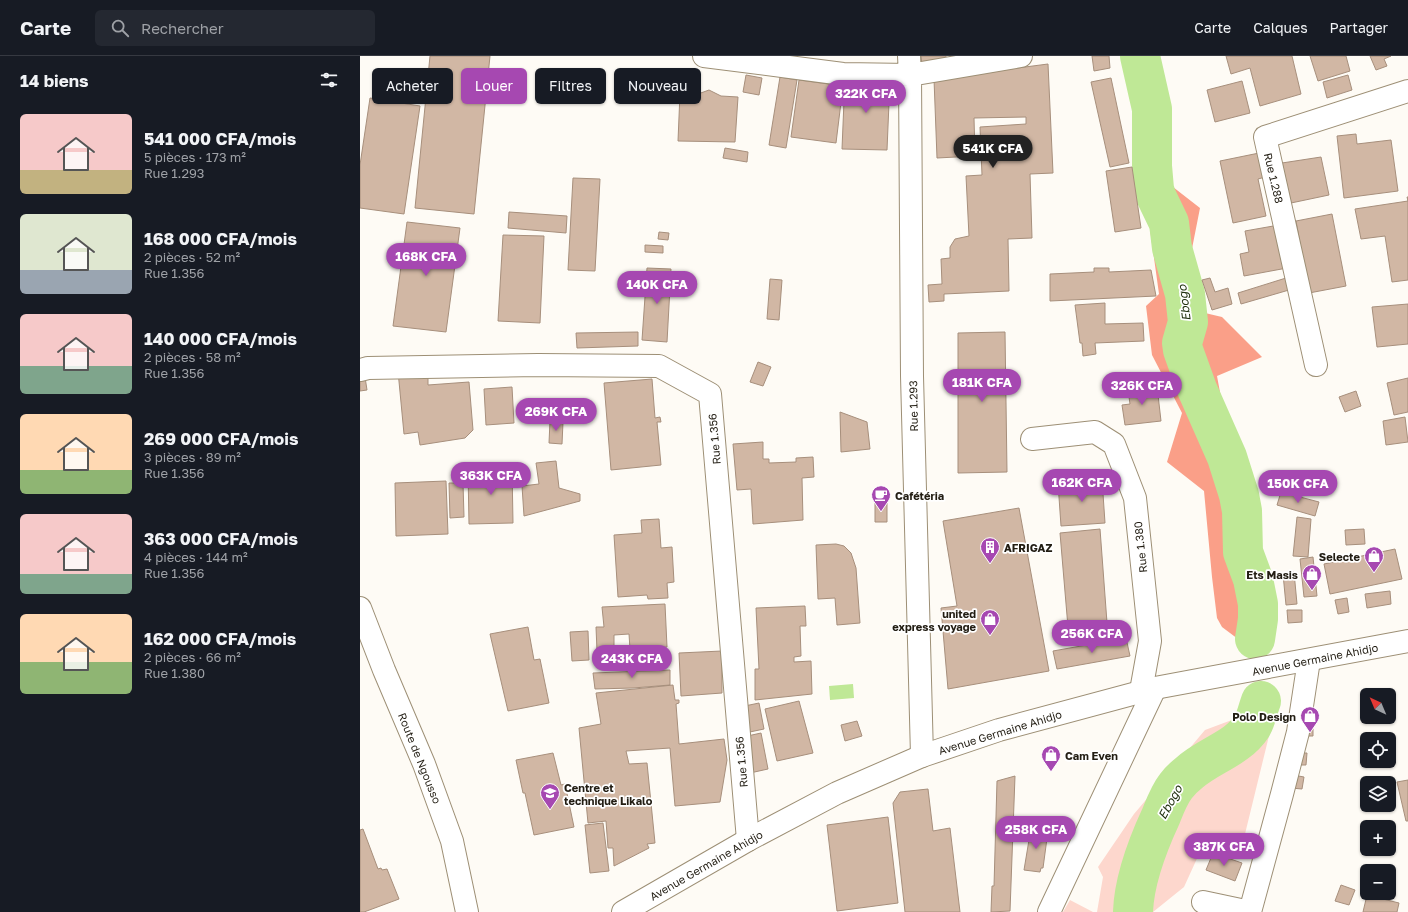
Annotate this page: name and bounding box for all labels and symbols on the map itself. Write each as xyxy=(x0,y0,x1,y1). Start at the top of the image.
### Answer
pin: 322K CFA xyxy=(825,80,907,114)
pin: 541K CFA xyxy=(952,135,1034,169)
street label: Rue 1.288 xyxy=(1262,151,1286,205)
pin: 168K CFA xyxy=(385,243,467,277)
pin: 140K CFA xyxy=(616,271,698,305)
water label: Ebogo xyxy=(1174,283,1194,322)
pin: 181K CFA xyxy=(941,369,1023,403)
pin: 326K CFA xyxy=(1101,372,1183,406)
street label: Rue 1.293 xyxy=(906,380,920,432)
pin: 269K CFA xyxy=(515,398,597,432)
street label: Rue 1.356 xyxy=(705,413,723,465)
pin: 363K CFA xyxy=(450,462,532,496)
pin: 162K CFA xyxy=(1041,469,1123,503)
pin: 150K CFA xyxy=(1257,470,1339,504)
cafe icon: Cafétéria xyxy=(870,484,892,512)
place label: Cafétéria xyxy=(895,489,944,502)
street label: Rue 1.380 xyxy=(1131,520,1149,573)
building icon: AFRIGAZ xyxy=(979,536,1001,564)
place label: AFRIGAZ xyxy=(1004,541,1053,554)
shop icon: Selecte xyxy=(1363,545,1385,573)
place label: Selecte xyxy=(1319,550,1360,563)
shop icon: Ets Masis xyxy=(1301,563,1323,591)
place label: Ets Masis xyxy=(1246,568,1298,581)
place label: united express voyage xyxy=(892,607,977,633)
shop icon: united express voyage xyxy=(979,608,1001,636)
pin: 256K CFA xyxy=(1051,620,1133,654)
street label: Avenue Germaine Ahidjo xyxy=(1251,640,1380,678)
pin: 243K CFA xyxy=(591,645,673,679)
north arrow xyxy=(1360,688,1396,724)
shop icon: Polo Design xyxy=(1299,705,1321,733)
street label: Avenue Germaine Ahidjo xyxy=(937,707,1064,757)
place label: Polo Design xyxy=(1232,710,1296,723)
street label: Route de Ngousso xyxy=(396,711,444,806)
street label: Rue 1.356 xyxy=(732,736,750,788)
shop icon: Cam Even xyxy=(1040,744,1062,772)
place label: Cam Even xyxy=(1065,749,1118,762)
place label: Centre et technique Likalo xyxy=(564,781,653,807)
school or university icon: Centre et technique Likalo xyxy=(539,782,561,810)
water label: Ebogo xyxy=(1155,782,1186,822)
pin: 258K CFA xyxy=(995,816,1077,850)
street label: Avenue Germaine Ahidjo xyxy=(647,827,765,903)
pin: 387K CFA xyxy=(1183,833,1265,867)

